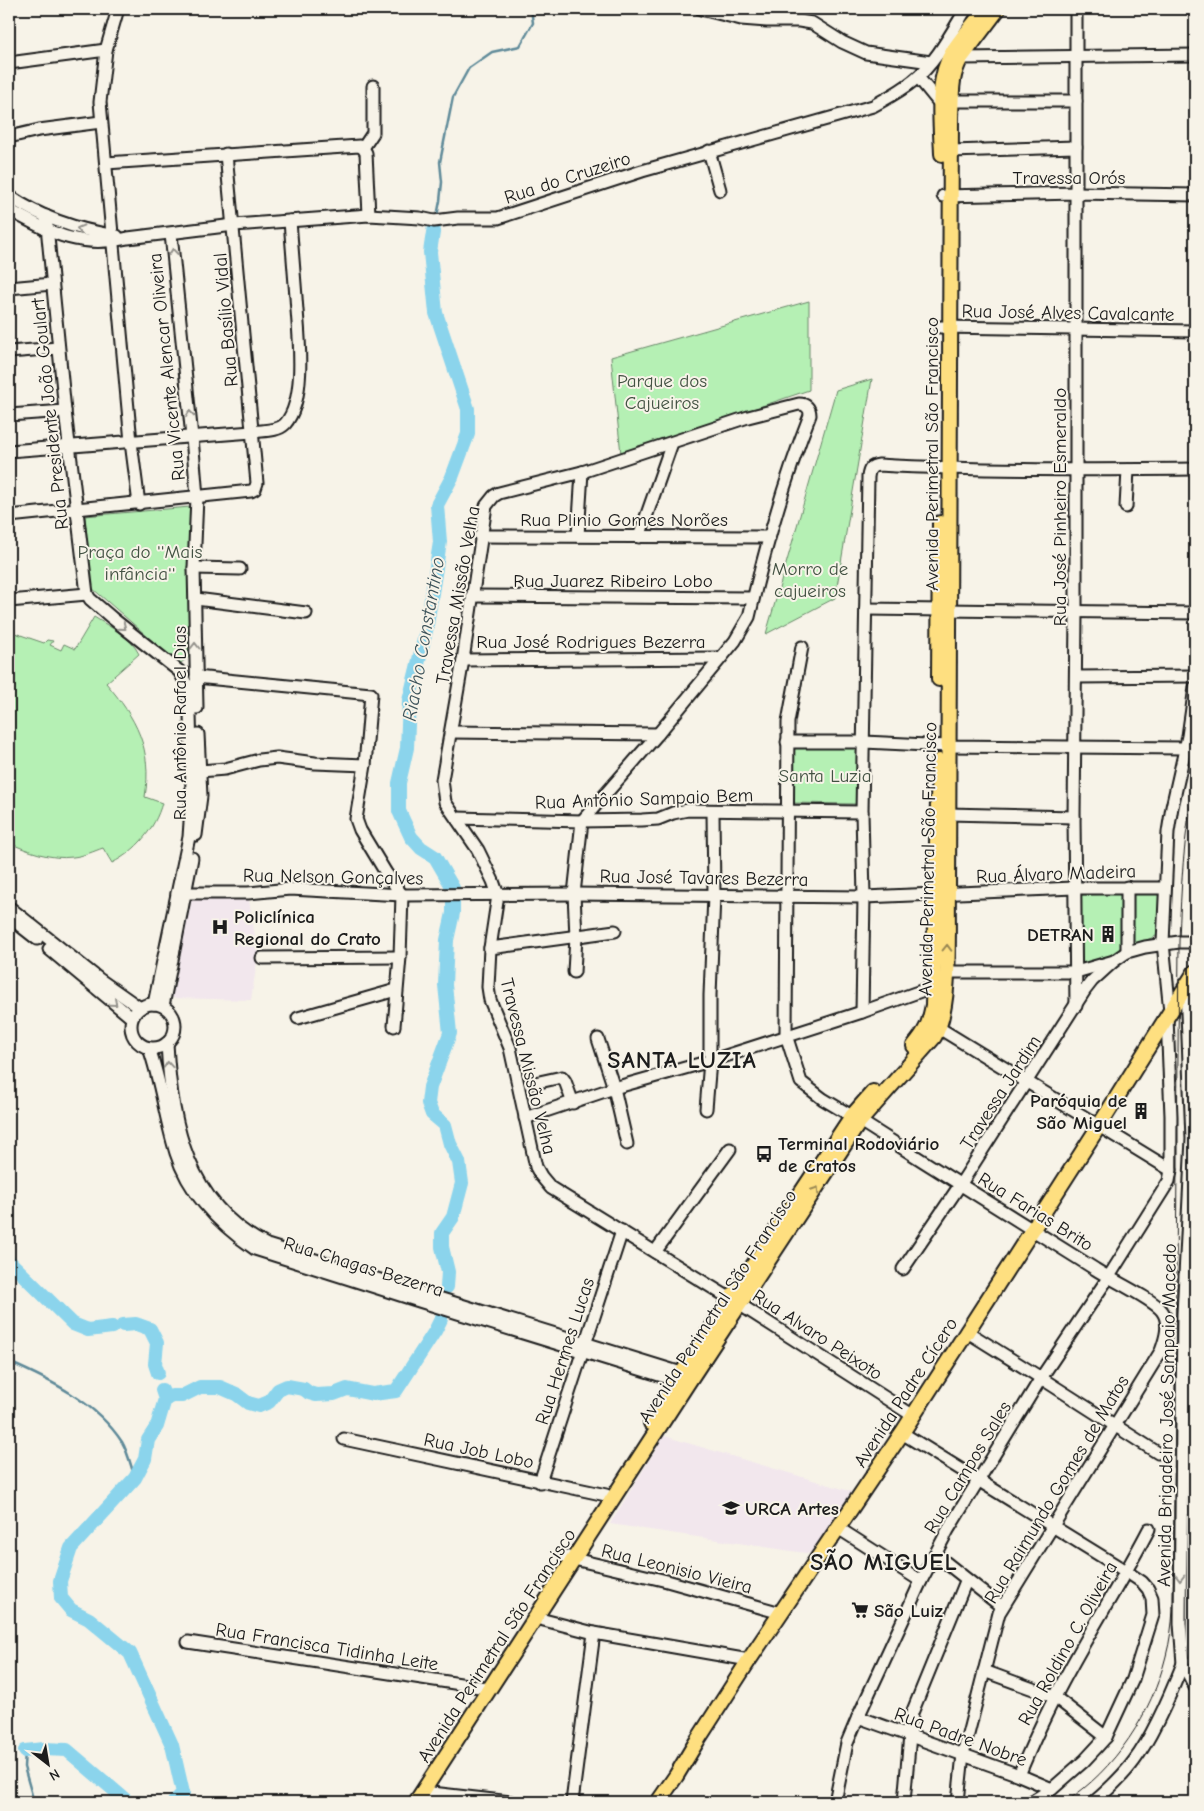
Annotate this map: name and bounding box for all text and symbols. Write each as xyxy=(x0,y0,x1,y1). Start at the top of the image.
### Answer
street label: Rua do Cruzeiro xyxy=(501,147,633,209)
street label: Travessa Orós xyxy=(1013,167,1126,189)
one-way arrow xyxy=(76,224,85,235)
one-way arrow xyxy=(168,248,179,256)
street label: Rua Vicente Alencar Oliveira xyxy=(144,252,190,482)
street label: Rua Basílio Vidal xyxy=(209,252,243,388)
street label: Rua Presidente João Goulart xyxy=(27,296,73,531)
street label: Rua José Alves Cavalcante xyxy=(961,300,1175,326)
street label: Avenida Perimetral São Francisco xyxy=(921,317,943,591)
park label: Parque dos Cajueiros xyxy=(617,370,707,414)
street label: Rua José Pinheiro Esmeraldo xyxy=(1049,388,1071,626)
one-way arrow xyxy=(185,409,196,417)
street label: Travessa Missão Velha xyxy=(431,504,485,686)
street label: Rua Plinio Gomes Norões xyxy=(520,509,728,531)
park label: Praça do ''Mais infância'' xyxy=(78,541,202,585)
water label: Riacho Constantino xyxy=(398,555,449,723)
park label: Morro de cajueiros xyxy=(772,558,848,602)
street label: Rua Juarez Ribeiro Lobo xyxy=(513,570,713,592)
one-way arrow xyxy=(117,621,126,630)
street label: Rua Antônio Rafael Dias xyxy=(169,626,191,820)
street label: Rua José Rodrigues Bezerra xyxy=(476,631,706,653)
one-way arrow xyxy=(190,642,200,650)
street label: Avenida Perimetral São Francisco xyxy=(915,722,941,996)
park label: Santa Luzia xyxy=(778,765,872,787)
street label: Rua Antônio Sampaio Bem xyxy=(534,784,754,814)
street label: Rua Álvaro Madeira xyxy=(976,860,1136,888)
street label: Rua Nelson Gonçalves xyxy=(243,864,423,890)
street label: Rua José Tavares Bezerra xyxy=(599,865,809,891)
place label: Policlínica Regional do Crato xyxy=(234,906,381,950)
hospital icon: Policlínica Regional do Crato xyxy=(210,917,230,937)
place label: DETRAN xyxy=(1027,924,1094,946)
building icon: DETRAN xyxy=(1098,924,1118,944)
one-way arrow xyxy=(942,943,952,951)
street label: Travessa Missão Velha xyxy=(495,976,561,1157)
one-way arrow xyxy=(109,998,118,1007)
street label: Travessa Jardim xyxy=(956,1031,1046,1154)
district label: SANTA LUZIA xyxy=(607,1046,757,1074)
one-way arrow xyxy=(163,1061,174,1069)
place label: Paróquia de São Miguel xyxy=(1030,1090,1127,1134)
building icon: Paróquia de São Miguel xyxy=(1131,1101,1151,1121)
place label: Terminal Rodoviário de Cratos xyxy=(778,1133,940,1177)
bus stop icon: Terminal Rodoviário de Cratos xyxy=(754,1144,774,1164)
street label: Rua Farias Brito xyxy=(974,1168,1097,1256)
street label: Avenida Perimetral São Francisco xyxy=(634,1186,802,1428)
one-way arrow xyxy=(809,1186,819,1195)
street label: Rua Chagas Bezerra xyxy=(281,1232,446,1302)
street label: Avenida Brigadeiro José Sampaio Macedo xyxy=(1153,1243,1181,1587)
street label: Rua Hermes Lucas xyxy=(531,1275,599,1428)
street label: Rua Alvaro Peixoto xyxy=(748,1285,887,1385)
street label: Avenida Padre Cícero xyxy=(849,1314,962,1471)
street label: Rua Raimundo Gomes de Matos xyxy=(980,1371,1134,1608)
street label: Rua Campos Sales xyxy=(920,1397,1016,1538)
street label: Rua Job Lobo xyxy=(422,1429,536,1473)
school or university icon: URCA Artes xyxy=(721,1498,741,1518)
place label: URCA Artes xyxy=(745,1498,839,1520)
street label: Avenida Perimetral São Francisco xyxy=(413,1525,581,1767)
street label: Rua Leonisio Vieira xyxy=(599,1540,754,1598)
district label: SÃO MIGUEL xyxy=(810,1548,958,1576)
street label: Rua Roldino C. Oliveira xyxy=(1014,1558,1122,1729)
one-way arrow xyxy=(1175,1574,1185,1582)
supermarket icon: São Luiz xyxy=(850,1600,870,1620)
place label: São Luiz xyxy=(874,1600,943,1622)
street label: Rua Francisca Tidinha Leite xyxy=(214,1619,440,1675)
street label: Rua Padre Nobre xyxy=(891,1703,1030,1771)
north arrow xyxy=(22,1738,72,1788)
text: N xyxy=(46,1765,63,1784)

